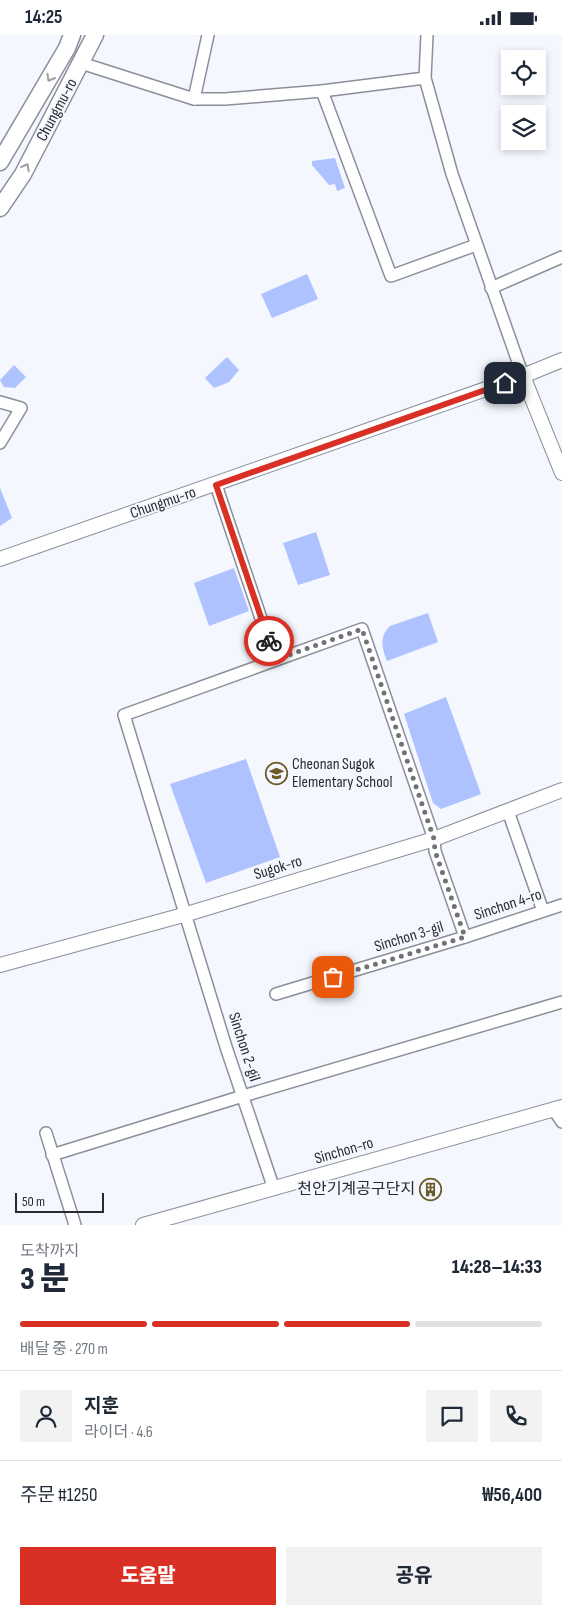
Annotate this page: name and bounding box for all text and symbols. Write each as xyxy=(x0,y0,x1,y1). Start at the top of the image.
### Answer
text: 14:25 xyxy=(25,6,62,29)
map controls xyxy=(501,50,546,150)
button: locate xyxy=(501,50,546,95)
one-way arrow xyxy=(46,73,56,82)
street label: Chungmu-ro xyxy=(33,75,81,145)
button: layers xyxy=(501,105,546,150)
one-way arrow xyxy=(20,163,30,172)
pin xyxy=(484,362,526,404)
icon: home xyxy=(491,369,519,397)
street label: Chungmu-ro xyxy=(128,483,198,523)
courier xyxy=(244,616,294,666)
icon: bike xyxy=(255,627,283,655)
place label: Cheonan Sugok Elementary School xyxy=(292,755,392,792)
school or university icon: Cheonan Sugok Elementary School xyxy=(264,761,288,785)
street label: Sugok-ro xyxy=(252,852,304,884)
street label: Sinchon 4-ro xyxy=(472,885,544,925)
street label: Sinchon 3-gil xyxy=(372,917,446,956)
pin xyxy=(312,956,354,998)
icon: bag xyxy=(319,963,347,991)
street label: Sinchon 2-gil xyxy=(224,1010,264,1084)
street label: Sinchon-ro xyxy=(312,1134,376,1168)
building icon: 천안기계공구단지 xyxy=(419,1177,443,1201)
place label: 천안기계공구단지 xyxy=(297,1180,415,1199)
scale bar xyxy=(15,1190,104,1213)
text: 50 m xyxy=(22,1193,45,1210)
text: 도착까지 xyxy=(20,1242,79,1261)
text: 14:28–14:33 xyxy=(452,1256,542,1279)
text: 3 분 xyxy=(20,1260,69,1299)
text: 배달 중 · 270 m xyxy=(20,1340,108,1359)
button: person xyxy=(20,1390,72,1442)
button: chat xyxy=(426,1390,478,1442)
button: phone xyxy=(490,1390,542,1442)
text: 지훈 xyxy=(84,1395,119,1418)
text: 라이더 · 4.6 xyxy=(84,1423,153,1442)
text: 주문 #1250 xyxy=(20,1484,97,1507)
text: ₩56,400 xyxy=(482,1484,542,1507)
button: 도움말 xyxy=(20,1547,276,1605)
button: 공유 xyxy=(286,1547,542,1605)

